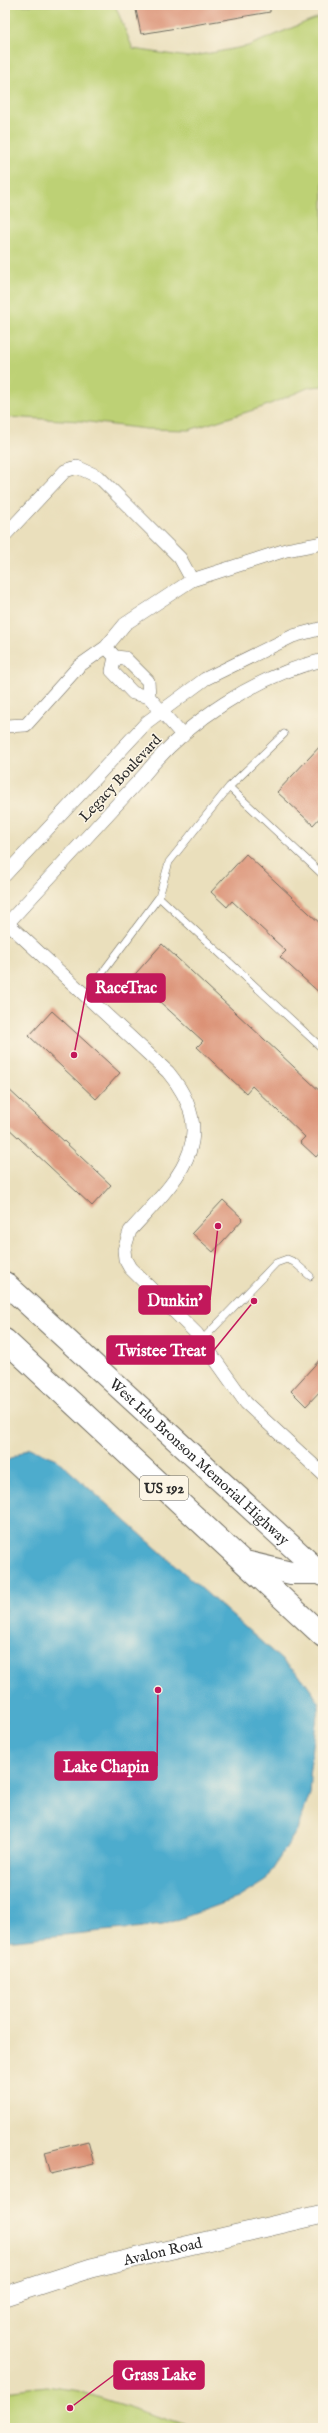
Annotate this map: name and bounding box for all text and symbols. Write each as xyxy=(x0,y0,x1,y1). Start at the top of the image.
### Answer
street label: Legacy Boulevard xyxy=(75,730,166,826)
callout: RaceTrac xyxy=(87,974,165,1002)
text: RaceTrac xyxy=(95,979,157,999)
callout: Dunkin' xyxy=(139,1286,210,1314)
text: Dunkin' xyxy=(147,1292,203,1312)
callout: Twistee Treat xyxy=(107,1336,214,1364)
text: Twistee Treat xyxy=(115,1342,207,1362)
street label: West Irlo Bronson Memorial Highway xyxy=(105,1374,294,1550)
road number: US 192 xyxy=(140,1476,188,1500)
callout: Lake Chapin xyxy=(55,1752,157,1780)
text: Lake Chapin xyxy=(63,1758,149,1778)
street label: Avalon Road xyxy=(121,2233,205,2270)
callout: Grass Lake xyxy=(114,2361,204,2389)
text: Grass Lake xyxy=(122,2366,197,2386)

